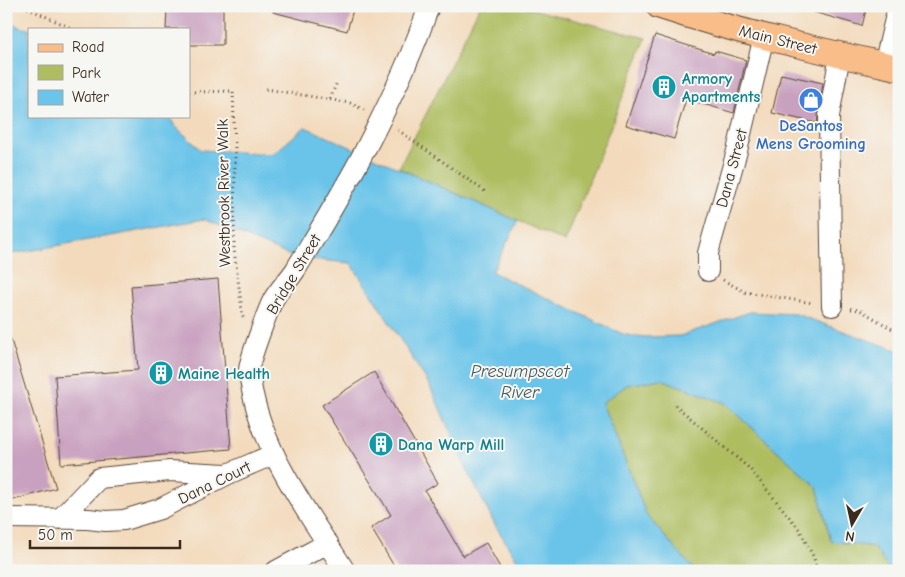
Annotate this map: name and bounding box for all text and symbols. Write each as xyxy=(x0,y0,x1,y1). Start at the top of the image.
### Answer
street label: Main Street xyxy=(737,22,819,58)
legend xyxy=(28,28,190,118)
text: Road xyxy=(72,38,104,56)
text: Park xyxy=(72,64,101,82)
place label: Armory Apartments xyxy=(682,70,761,106)
building icon: Armory Apartments xyxy=(651,74,677,100)
shop icon: DeSantos Mens Grooming xyxy=(798,87,824,113)
text: Water xyxy=(72,88,109,106)
place label: DeSantos Mens Grooming xyxy=(756,117,866,153)
street label: Westbrook River Walk xyxy=(214,118,234,267)
street label: Dana Street xyxy=(713,126,751,210)
street label: Bridge Street xyxy=(263,231,325,318)
building icon: Maine Health xyxy=(148,360,174,386)
water label: Presumpscot River xyxy=(471,361,571,403)
place label: Maine Health xyxy=(178,365,270,383)
building icon: Dana Warp Mill xyxy=(368,431,394,457)
place label: Dana Warp Mill xyxy=(398,436,504,454)
street label: Dana Court xyxy=(175,457,254,508)
north arrow xyxy=(828,500,878,550)
scale bar xyxy=(30,517,180,549)
text: 50 m xyxy=(38,526,73,544)
text: N xyxy=(844,527,856,545)

